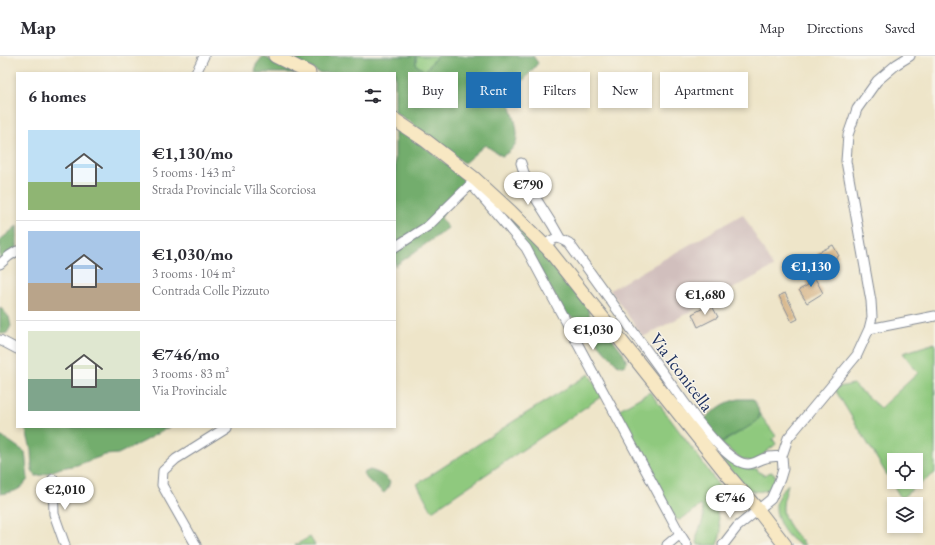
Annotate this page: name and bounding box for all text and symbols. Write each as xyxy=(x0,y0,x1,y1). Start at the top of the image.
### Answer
text: Map xyxy=(20,15,56,40)
text: Map xyxy=(759,19,785,37)
text: Directions xyxy=(807,19,863,37)
text: Saved xyxy=(885,19,915,37)
chip: Buy xyxy=(408,72,458,108)
chip: Rent xyxy=(466,72,521,108)
chip: Filters xyxy=(529,72,590,108)
chip: New xyxy=(598,72,652,108)
chip: Apartment xyxy=(660,72,748,108)
text: 6 homes xyxy=(28,85,86,107)
icon: filters xyxy=(362,85,384,107)
text: €1,130/mo xyxy=(152,142,233,164)
icon: home xyxy=(60,146,108,194)
text: 5 rooms · 143 m² xyxy=(152,164,236,181)
pin: €790 xyxy=(504,172,552,206)
text: €790 xyxy=(513,176,543,193)
text: Strada Provinciale Villa Scorciosa xyxy=(152,181,316,198)
text: €1,030/mo xyxy=(152,243,233,265)
icon: home xyxy=(60,247,108,295)
pin: €1,130 xyxy=(778,254,844,288)
text: €1,130 xyxy=(791,258,831,275)
text: 3 rooms · 104 m² xyxy=(152,265,236,282)
text: Contrada Colle Pizzuto xyxy=(152,282,269,299)
pin: €1,680 xyxy=(672,282,738,316)
text: €1,680 xyxy=(685,286,725,303)
pin: €1,030 xyxy=(560,317,626,351)
text: €1,030 xyxy=(573,321,613,338)
street label: Via Iconicella xyxy=(645,328,720,417)
text: €746/mo xyxy=(152,343,220,365)
icon: home xyxy=(60,347,108,395)
text: 3 rooms · 83 m² xyxy=(152,365,229,382)
text: Via Provinciale xyxy=(152,382,227,399)
map controls xyxy=(887,453,923,533)
button: locate xyxy=(887,453,923,489)
pin: €2,010 xyxy=(32,477,98,511)
text: €2,010 xyxy=(45,481,85,498)
pin: €746 xyxy=(706,485,754,519)
text: €746 xyxy=(715,489,745,506)
button: layers xyxy=(887,497,923,533)

